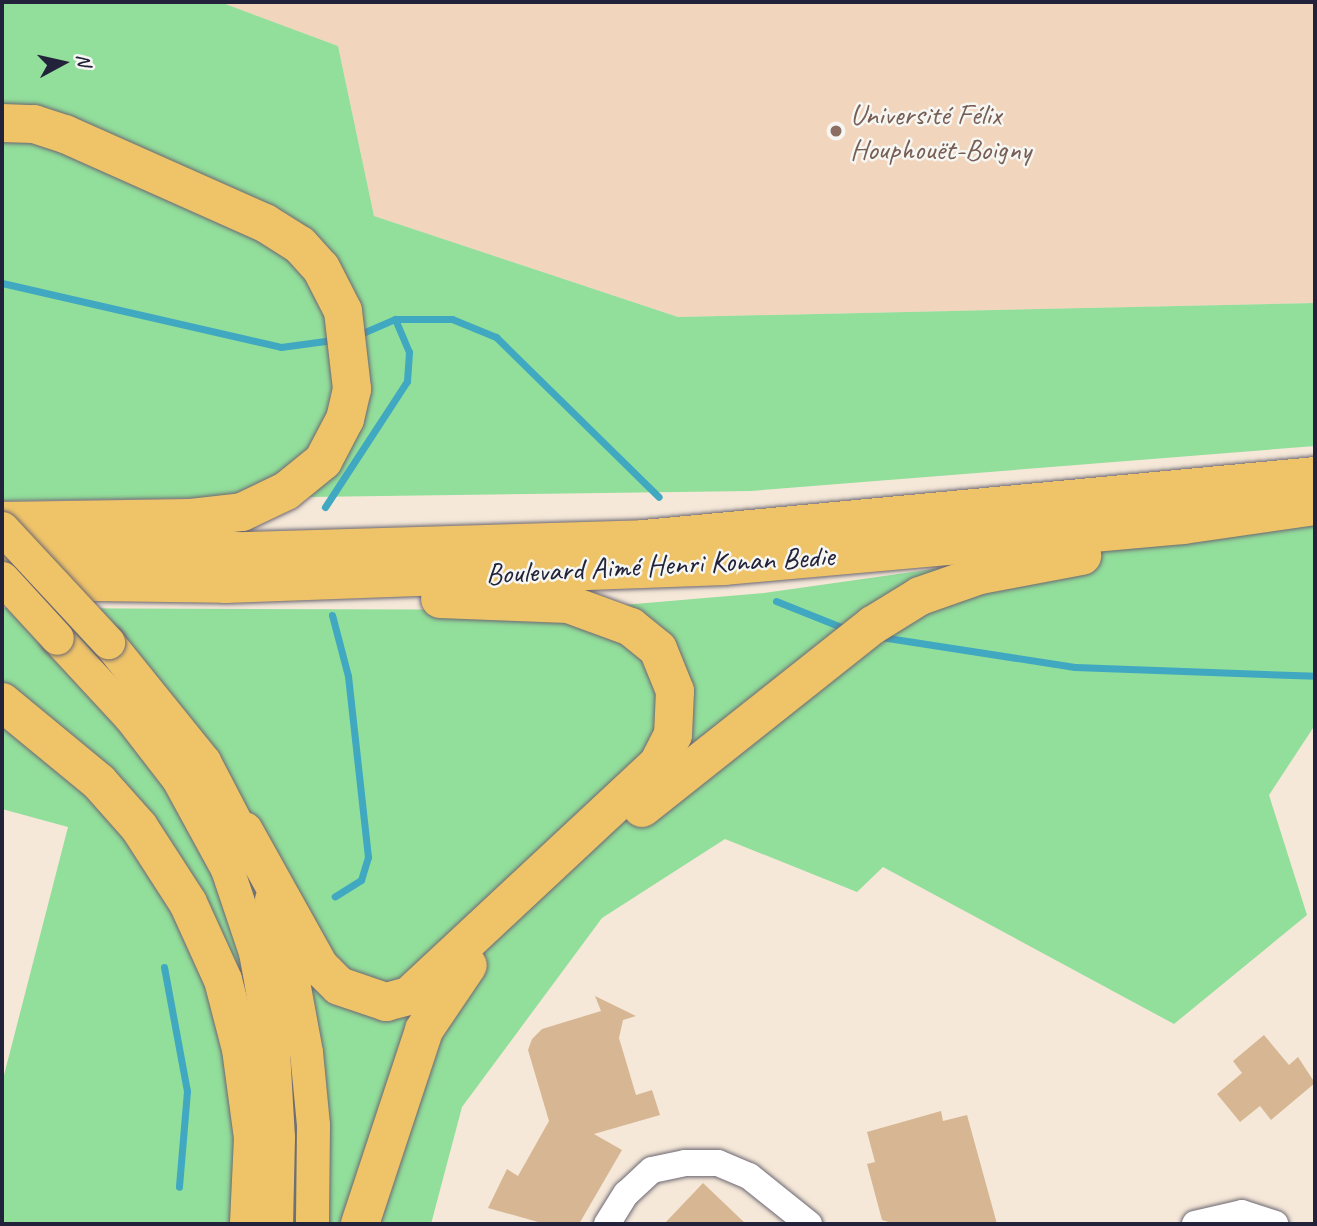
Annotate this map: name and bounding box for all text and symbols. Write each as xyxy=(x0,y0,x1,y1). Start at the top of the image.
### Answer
north arrow xyxy=(28,28,98,98)
text: N xyxy=(71,53,96,68)
place label: Université Félix Houphouët-Boigny xyxy=(850,96,1031,166)
marker: Université Félix Houphouët-Boigny xyxy=(828,123,844,139)
street label: Boulevard Aimé Henri Konan Bedie xyxy=(486,538,834,592)

